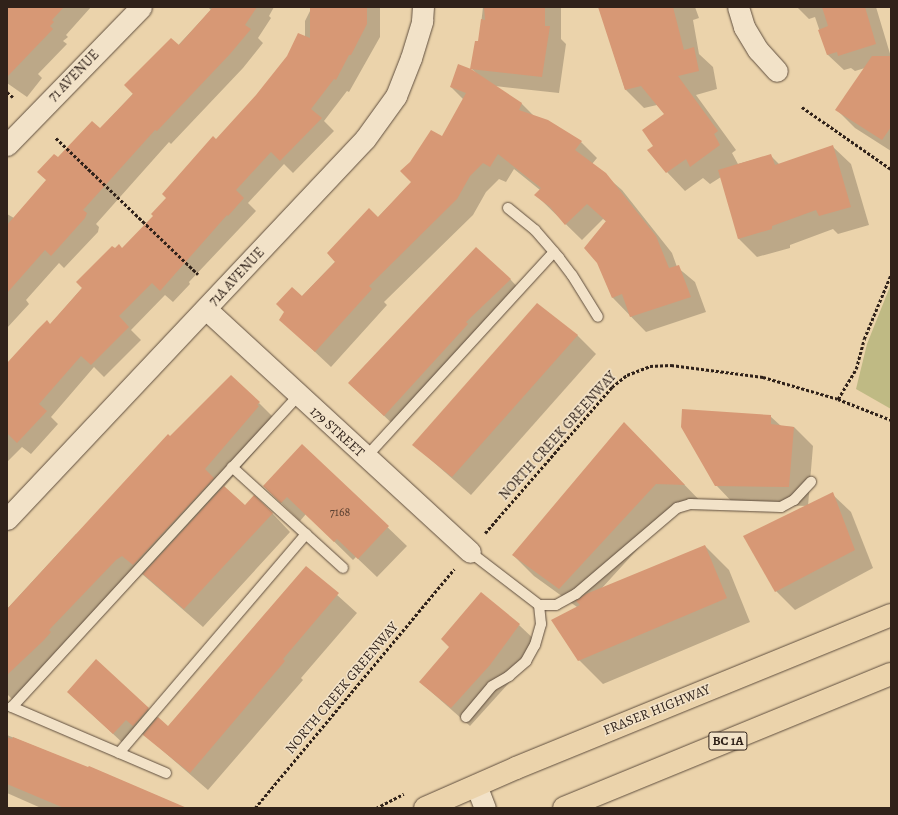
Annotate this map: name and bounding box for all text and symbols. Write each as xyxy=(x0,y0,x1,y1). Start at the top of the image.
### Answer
street label: 71 AVENUE xyxy=(45,47,103,105)
street label: 71A AVENUE xyxy=(206,244,268,310)
street label: NORTH CREEK GREENWAY xyxy=(496,368,620,504)
street label: 179 STREET xyxy=(306,403,368,461)
house number: 7168 xyxy=(330,506,350,520)
street label: NORTH CREEK GREENWAY xyxy=(282,619,402,757)
street label: FRASER HIGHWAY xyxy=(601,681,713,739)
road number: BC 1A xyxy=(708,730,748,752)

